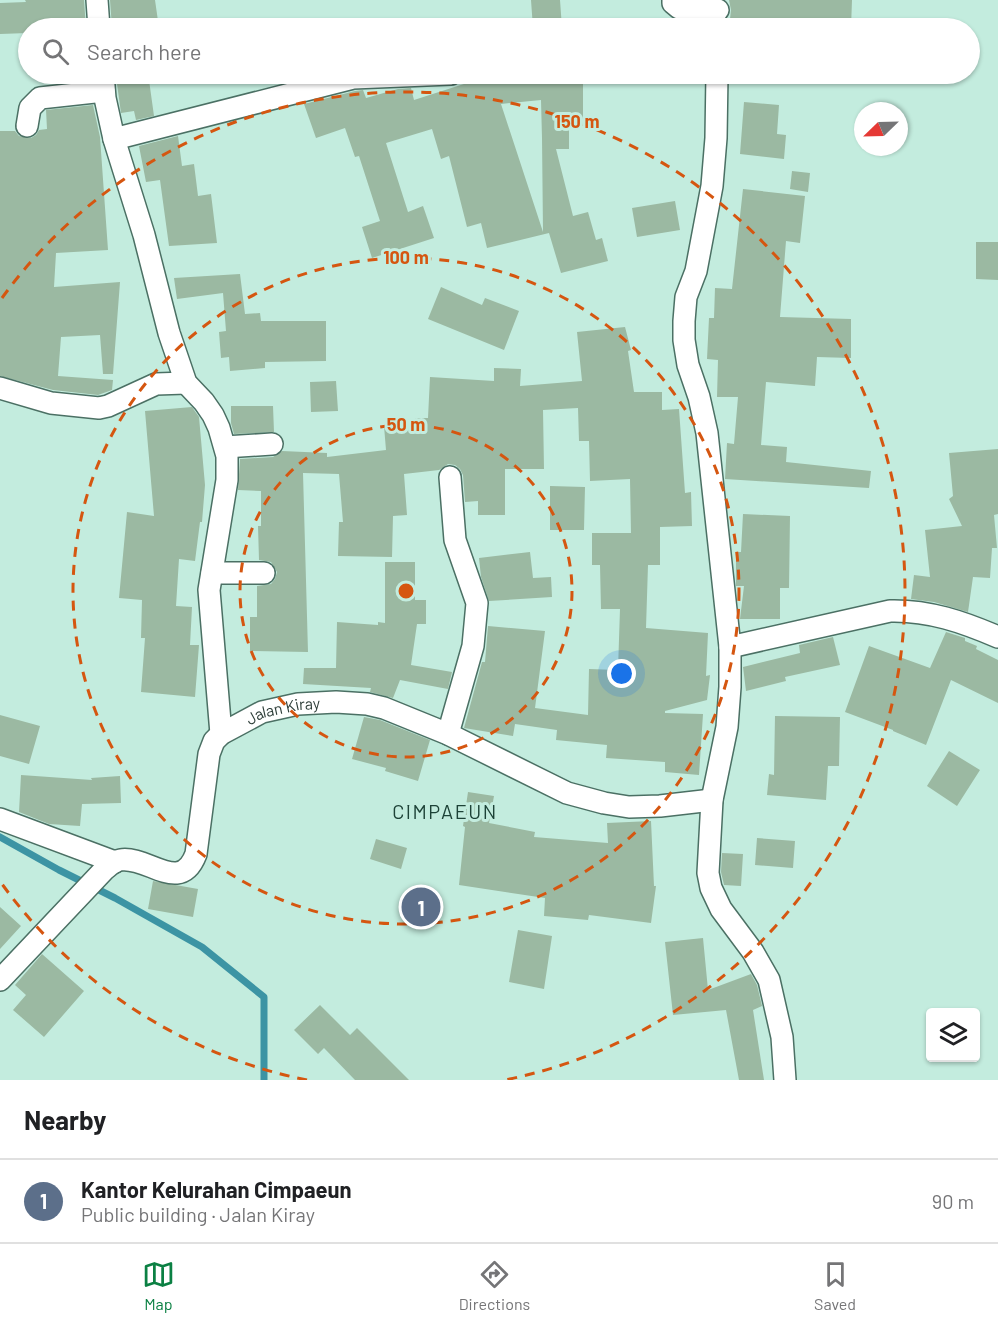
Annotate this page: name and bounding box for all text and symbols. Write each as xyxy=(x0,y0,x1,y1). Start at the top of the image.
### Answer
search box xyxy=(18,18,980,84)
icon: search xyxy=(39,35,72,68)
text: Search here xyxy=(87,38,201,64)
north arrow xyxy=(854,102,908,156)
text: 150 m xyxy=(555,110,599,132)
text: 100 m xyxy=(383,246,429,268)
text: 50 m xyxy=(387,413,425,435)
centre of rings xyxy=(396,581,416,601)
your location xyxy=(607,659,636,688)
street label: Jalan Kiray xyxy=(242,693,321,728)
district label: CIMPAEUN xyxy=(392,799,498,823)
pin: 1 xyxy=(402,884,440,930)
map controls xyxy=(926,1008,980,1062)
button: layers xyxy=(926,1008,980,1062)
text: Nearby xyxy=(24,1104,106,1135)
text: Kantor Kelurahan Cimpaeun xyxy=(81,1176,352,1202)
text: 1 xyxy=(40,1189,47,1213)
text: 90 m xyxy=(932,1189,974,1213)
text: Public building · Jalan Kiray xyxy=(81,1202,315,1226)
tab: Map xyxy=(142,1258,175,1313)
tab: Directions xyxy=(459,1258,530,1313)
tab: Saved xyxy=(814,1258,856,1313)

